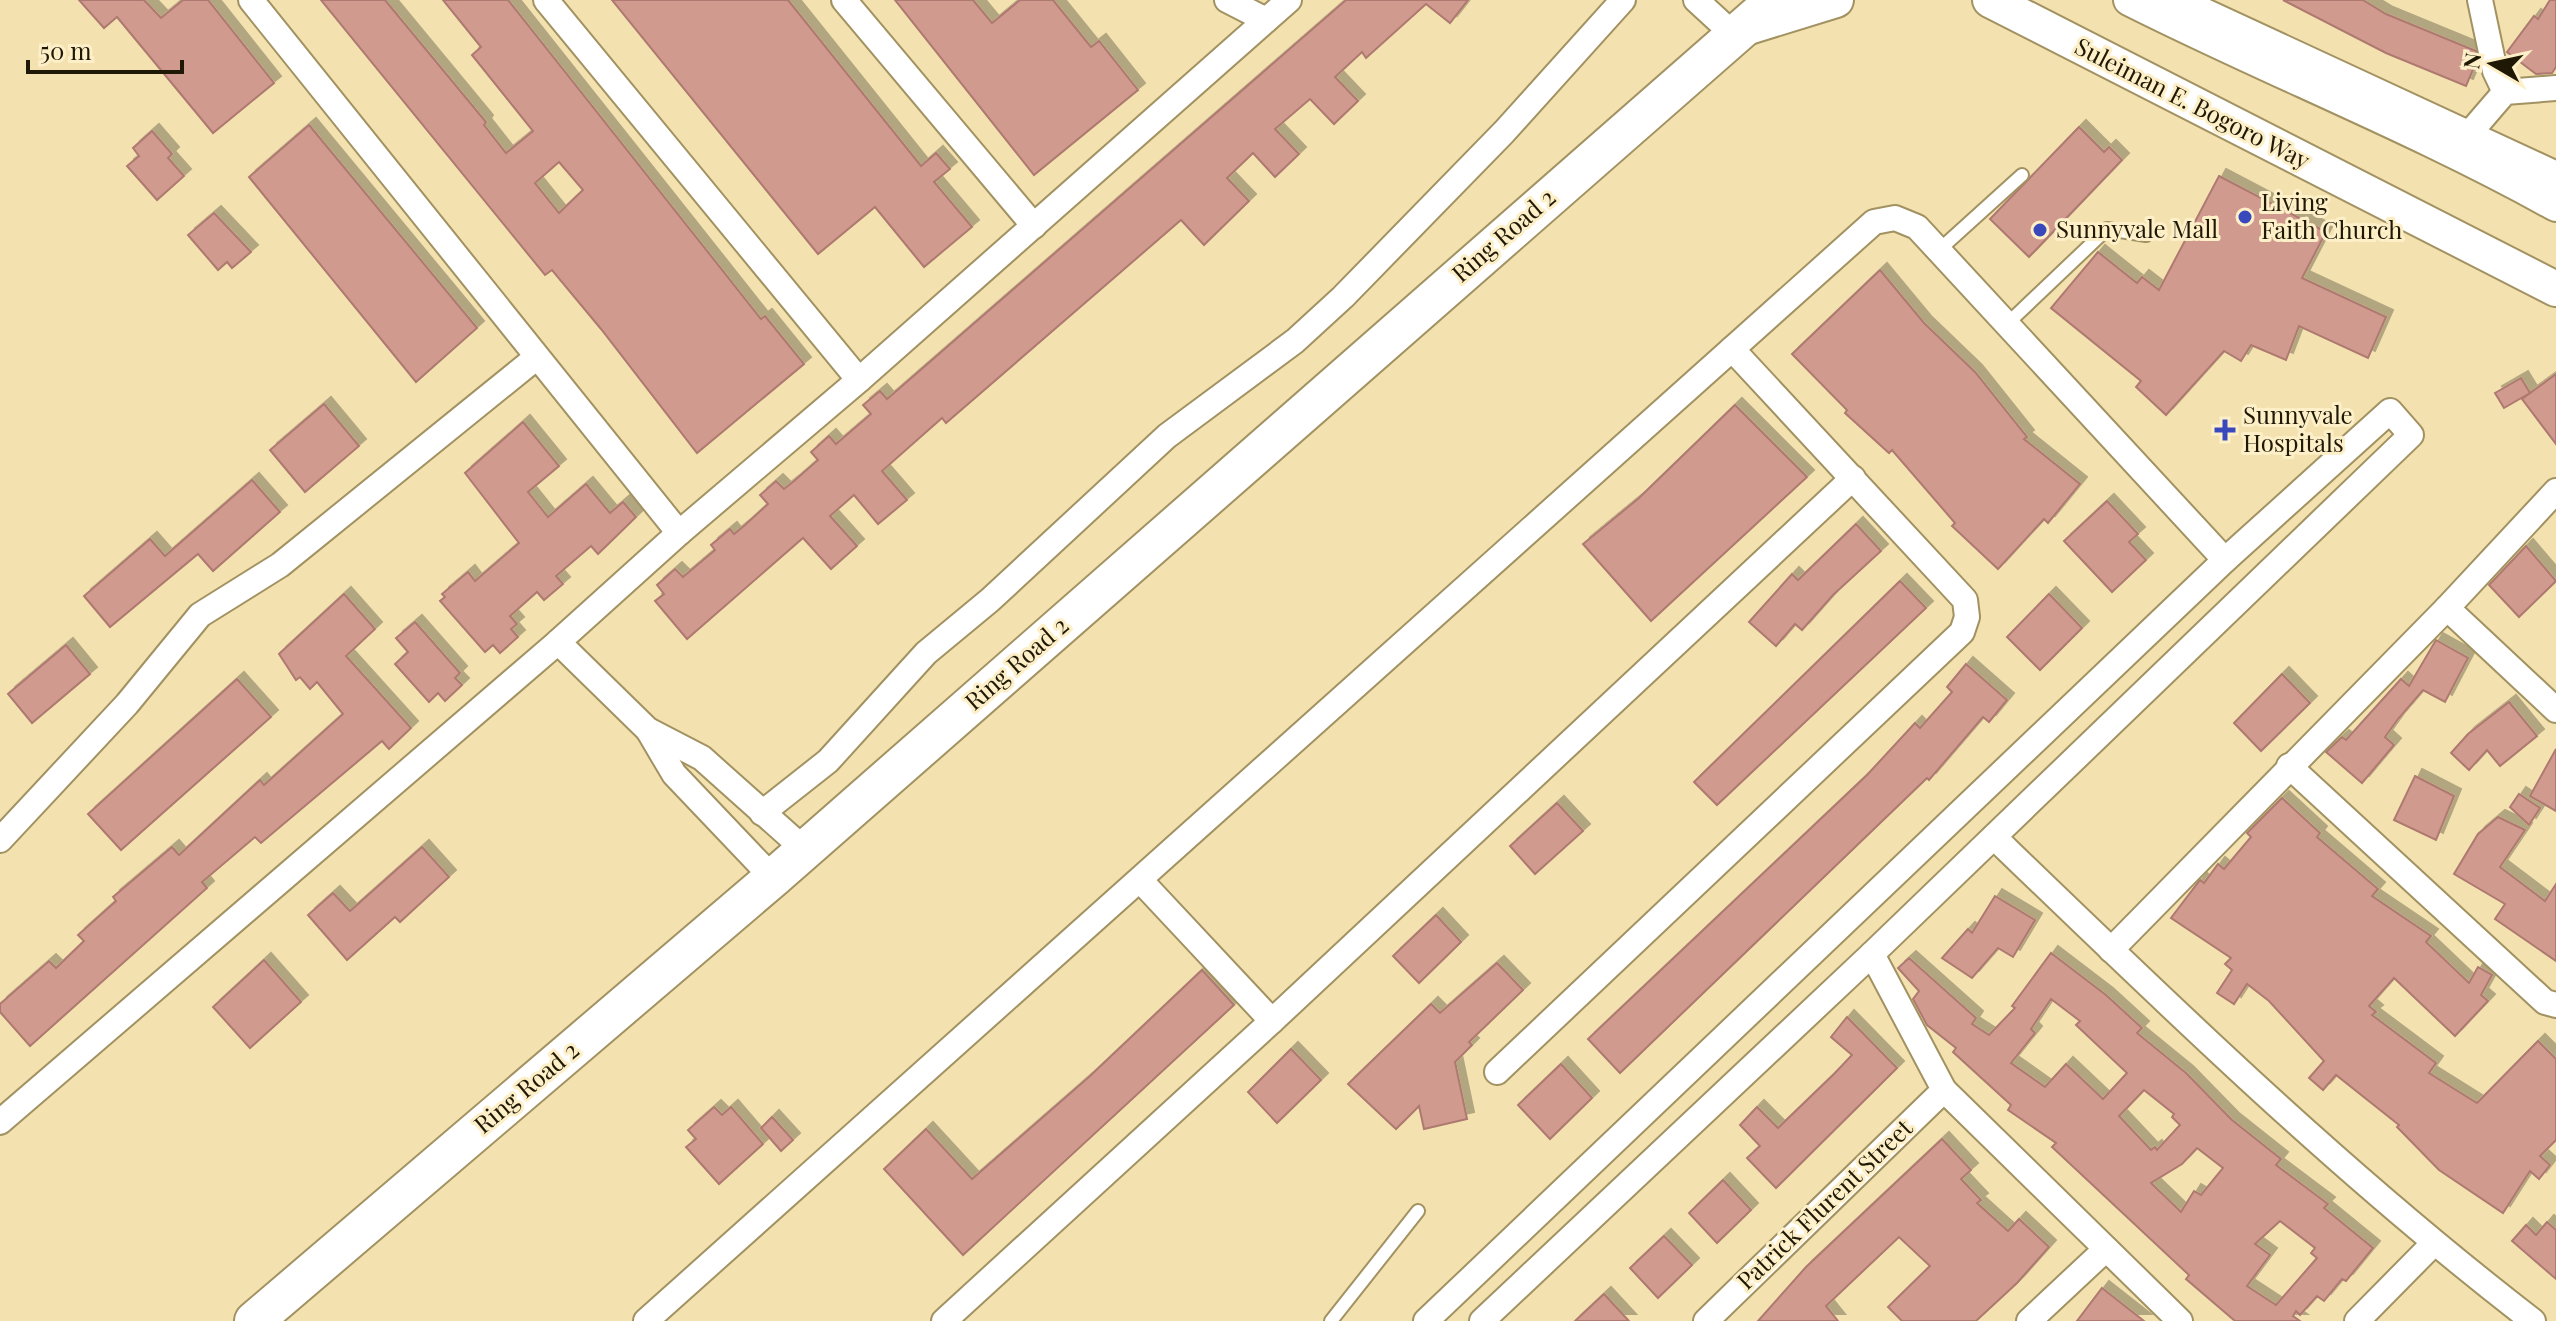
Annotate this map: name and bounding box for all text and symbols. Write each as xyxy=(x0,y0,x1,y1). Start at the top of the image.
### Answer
scale bar xyxy=(28,24,182,74)
north arrow xyxy=(2452,24,2532,104)
street label: Suleiman E. Bogoro Way xyxy=(2070,29,2316,175)
text: 50 m xyxy=(40,34,92,66)
text: N xyxy=(2455,50,2487,71)
street label: Ring Road 2 xyxy=(1444,181,1561,288)
place label: Living Faith Church xyxy=(2261,185,2402,245)
marker: Living Faith Church xyxy=(2236,208,2254,226)
place label: Sunnyvale Mall xyxy=(2056,212,2218,244)
marker: Sunnyvale Mall xyxy=(2031,221,2049,239)
place label: Sunnyvale Hospitals xyxy=(2243,398,2353,458)
marker: Sunnyvale Hospitals xyxy=(2214,419,2236,441)
street label: Ring Road 2 xyxy=(957,609,1074,716)
street label: Ring Road 2 xyxy=(467,1033,585,1140)
street label: Patrick Flurent Street xyxy=(1729,1111,1919,1296)

